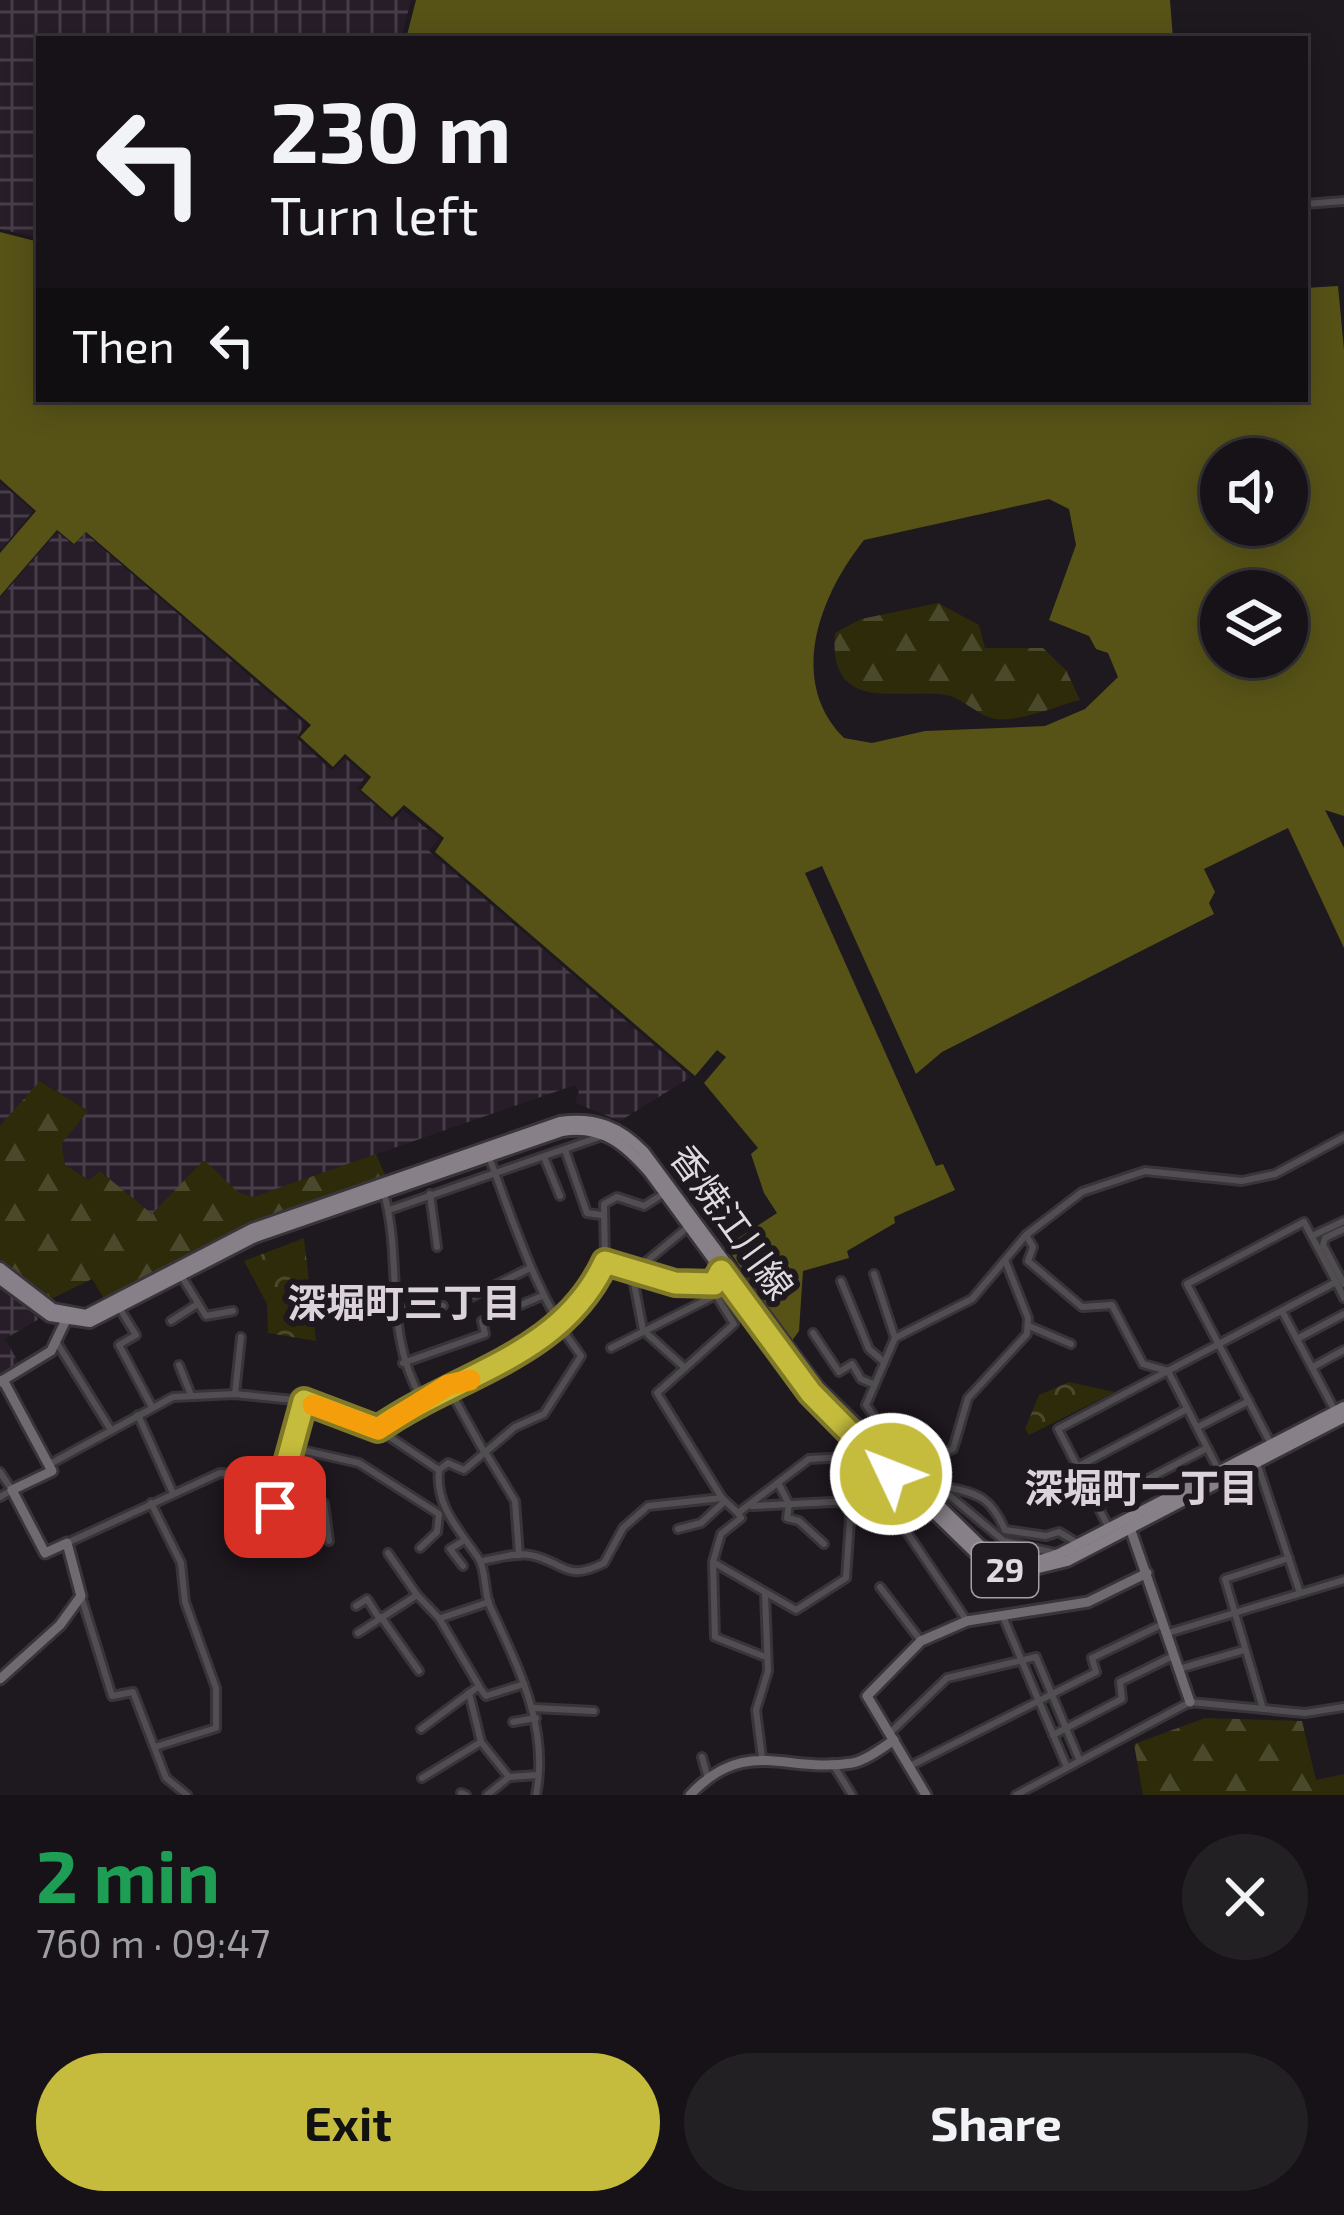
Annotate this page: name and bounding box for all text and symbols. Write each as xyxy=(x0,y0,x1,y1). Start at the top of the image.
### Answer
text: 230 m xyxy=(270,79,512,180)
icon: left xyxy=(72,84,228,240)
text: Turn left xyxy=(270,181,479,246)
icon: left xyxy=(199,312,265,378)
text: Then xyxy=(72,318,175,372)
map controls xyxy=(1200,438,1308,678)
button: sound xyxy=(1200,438,1308,546)
button: layers xyxy=(1200,570,1308,678)
street label: 香焼江川線 xyxy=(663,1136,804,1307)
district label: 深堀町三丁目 xyxy=(287,1278,521,1325)
position arrow xyxy=(828,1411,954,1537)
pin xyxy=(224,1456,326,1558)
district label: 深堀町一丁目 xyxy=(1024,1463,1258,1510)
icon: arrive xyxy=(242,1474,308,1540)
road number: 29 xyxy=(972,1543,1038,1597)
text: 2 min xyxy=(36,1831,220,1917)
button: close xyxy=(1182,1834,1308,1960)
text: 760 m · 09:47 xyxy=(36,1919,270,1966)
button: Exit xyxy=(36,2053,660,2191)
button: Share xyxy=(684,2053,1308,2191)

